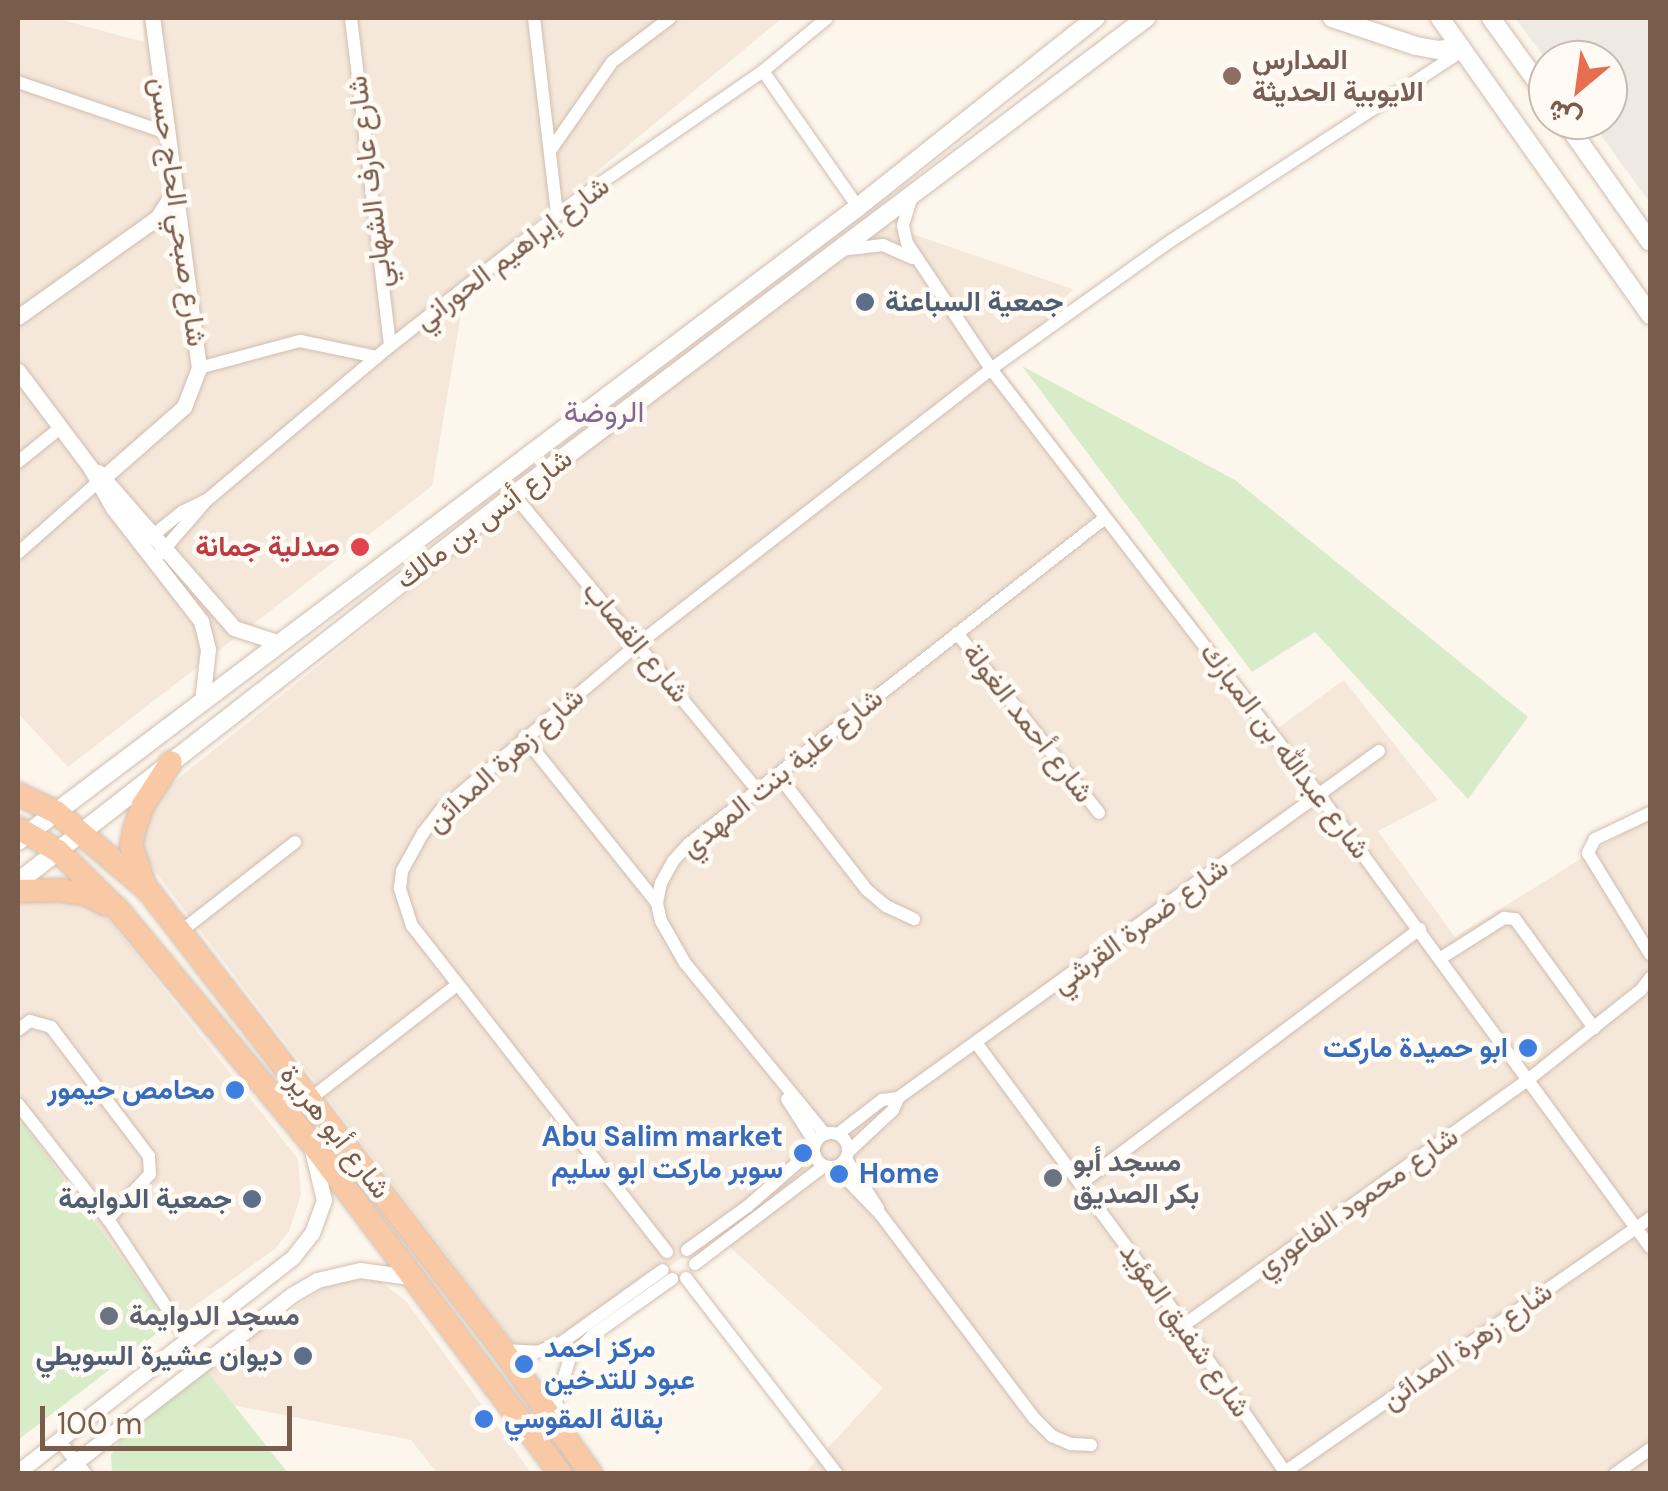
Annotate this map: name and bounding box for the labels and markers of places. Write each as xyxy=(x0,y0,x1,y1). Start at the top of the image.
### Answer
place label: المدارس الايوبية الحديثة xyxy=(1252,43,1424,109)
marker: المدارس الايوبية الحديثة xyxy=(1221,65,1243,87)
place label: جمعية السباعنة xyxy=(885,285,1064,319)
marker: جمعية السباعنة xyxy=(854,291,876,313)
place label: صدلية جمانة xyxy=(195,530,340,564)
marker: صدلية جمانة xyxy=(349,536,371,558)
place label: ابو حميدة ماركت xyxy=(1323,1031,1508,1065)
marker: ابو حميدة ماركت xyxy=(1517,1037,1539,1059)
place label: محامص حيمور xyxy=(47,1073,215,1107)
marker: محامص حيمور xyxy=(224,1079,246,1101)
place label: Abu Salim market سوبر ماركت ابو سليم xyxy=(542,1120,783,1186)
marker: Abu Salim market سوبر ماركت ابو سليم xyxy=(792,1142,814,1164)
place label: مسجد أبو بكر الصديق xyxy=(1073,1145,1199,1211)
place label: Home xyxy=(859,1157,939,1191)
marker: Home xyxy=(828,1163,850,1185)
marker: مسجد أبو بكر الصديق xyxy=(1042,1167,1064,1189)
place label: جمعية الدوايمة xyxy=(58,1182,232,1216)
marker: جمعية الدوايمة xyxy=(241,1188,263,1210)
place label: مسجد الدوايمة xyxy=(129,1299,300,1333)
marker: مسجد الدوايمة xyxy=(98,1305,120,1327)
place label: مركز احمد عبود للتدخين xyxy=(544,1331,695,1397)
place label: ديوان عشيرة السويطي xyxy=(36,1339,283,1373)
marker: ديوان عشيرة السويطي xyxy=(292,1345,314,1367)
marker: مركز احمد عبود للتدخين xyxy=(513,1353,535,1375)
place label: بقالة المقوسي xyxy=(504,1402,663,1436)
marker: بقالة المقوسي xyxy=(473,1408,495,1430)

